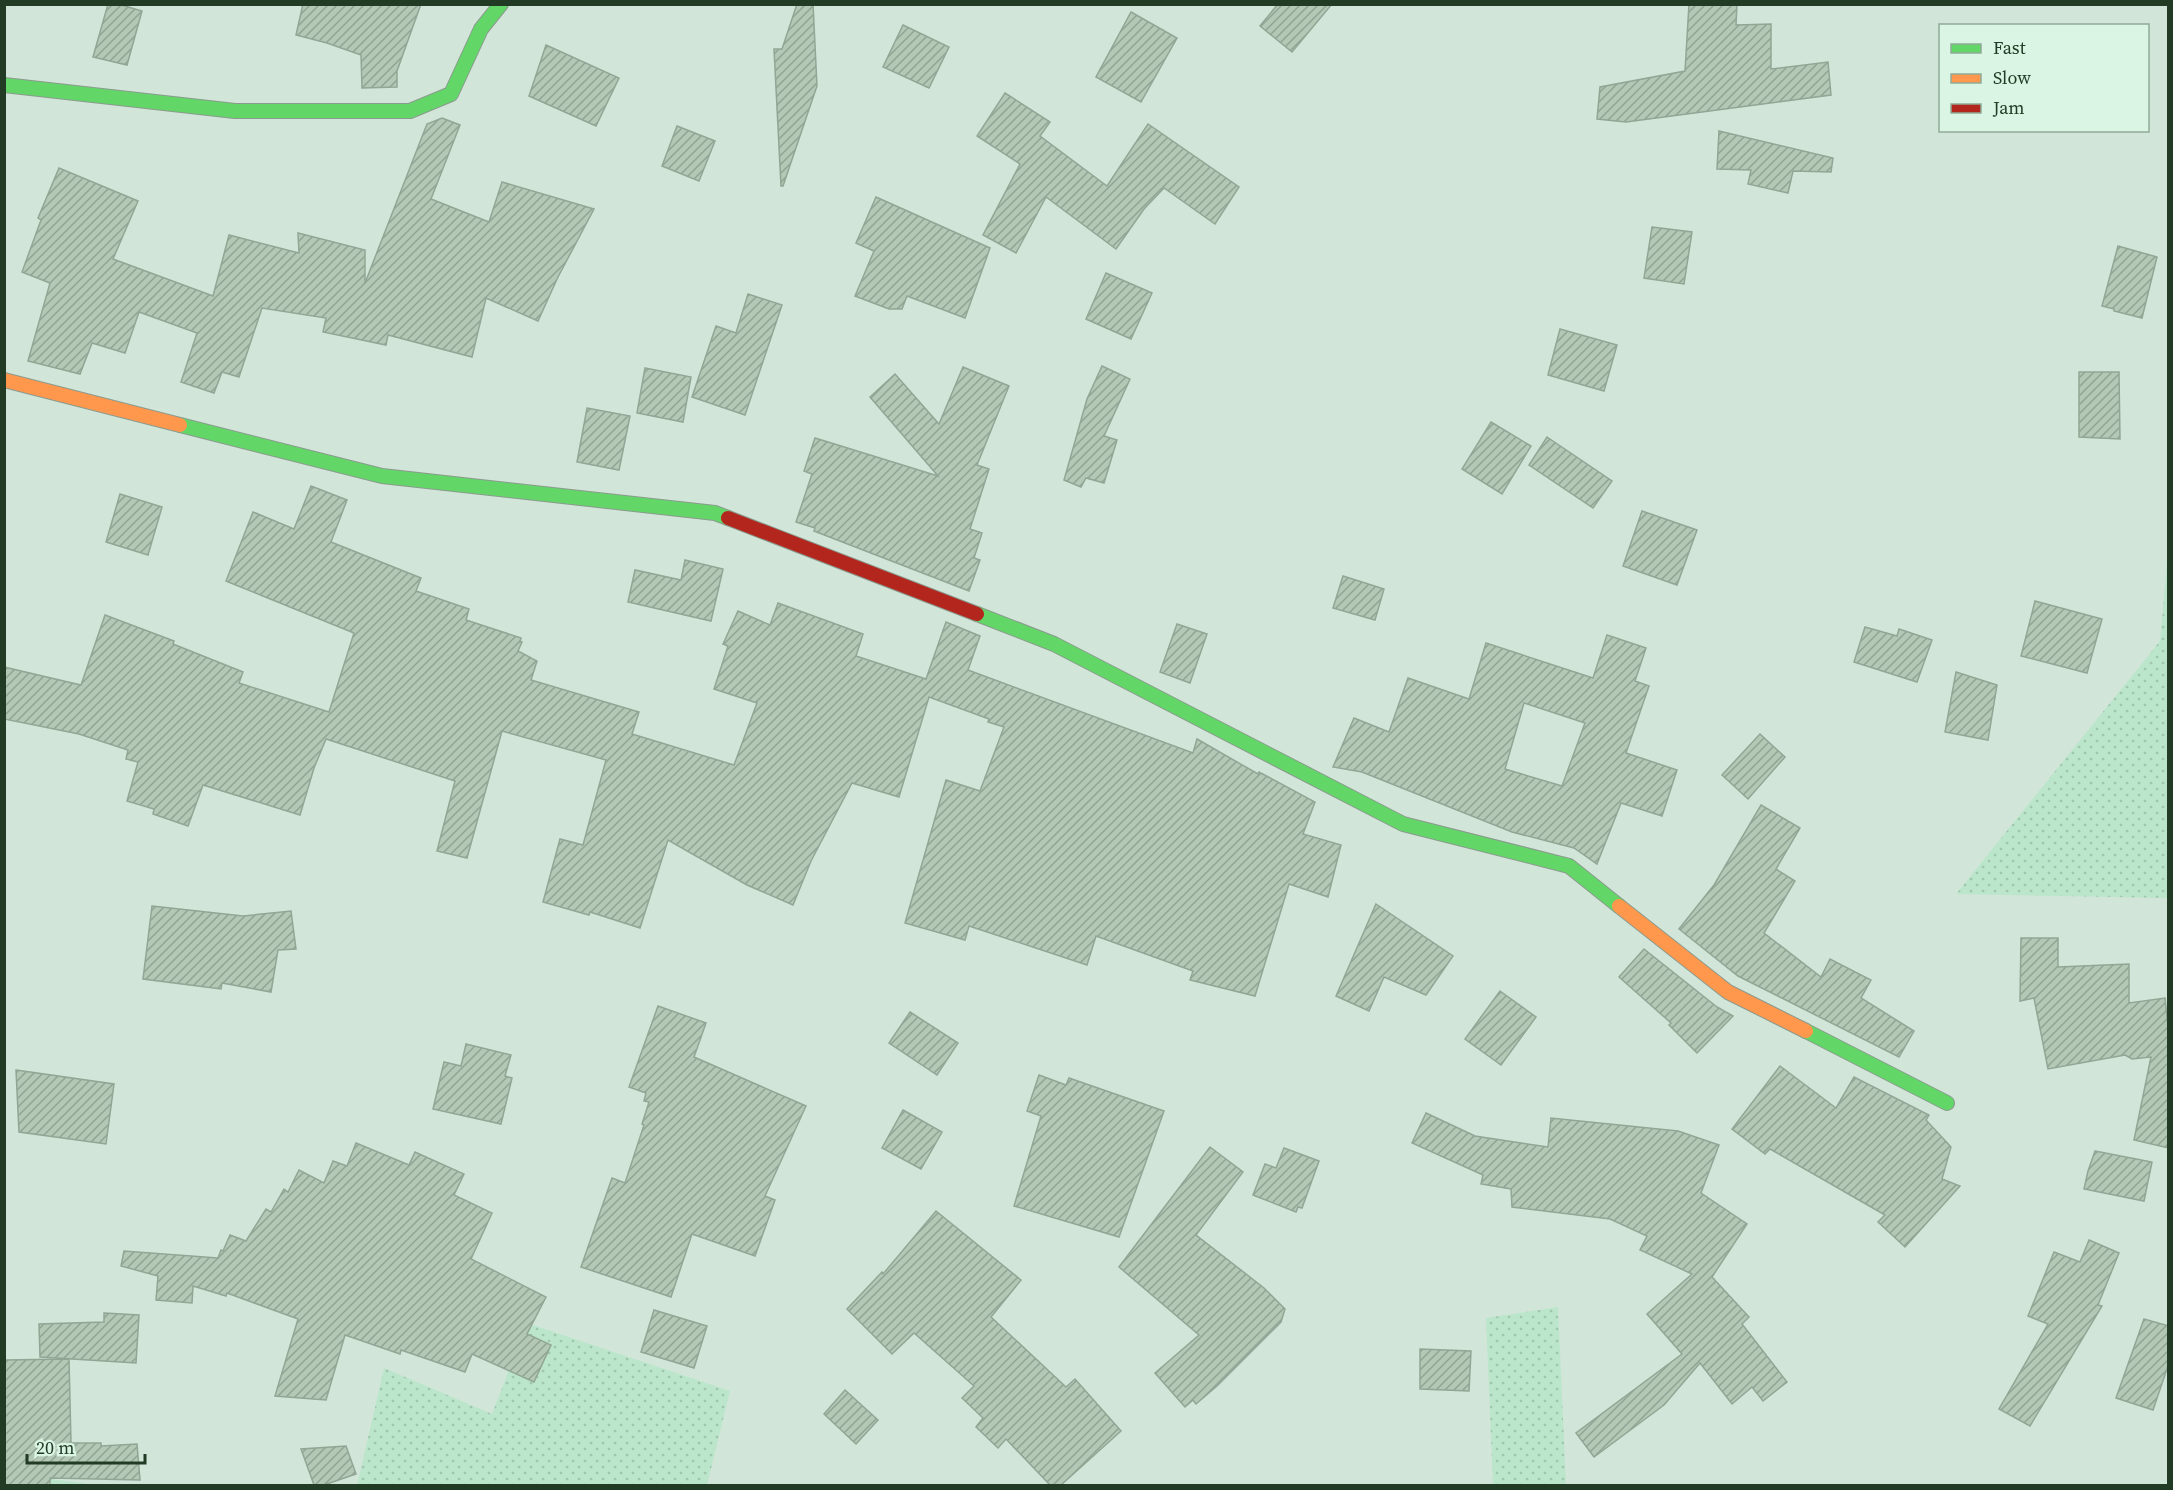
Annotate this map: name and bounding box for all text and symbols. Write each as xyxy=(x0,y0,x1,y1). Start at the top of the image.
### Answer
legend xyxy=(1939,24,2149,132)
text: Fast xyxy=(1993,35,2026,60)
text: Slow xyxy=(1993,65,2031,90)
text: Jam xyxy=(1992,95,2025,120)
scale bar xyxy=(27,1427,146,1465)
text: 20 m xyxy=(36,1435,74,1460)

